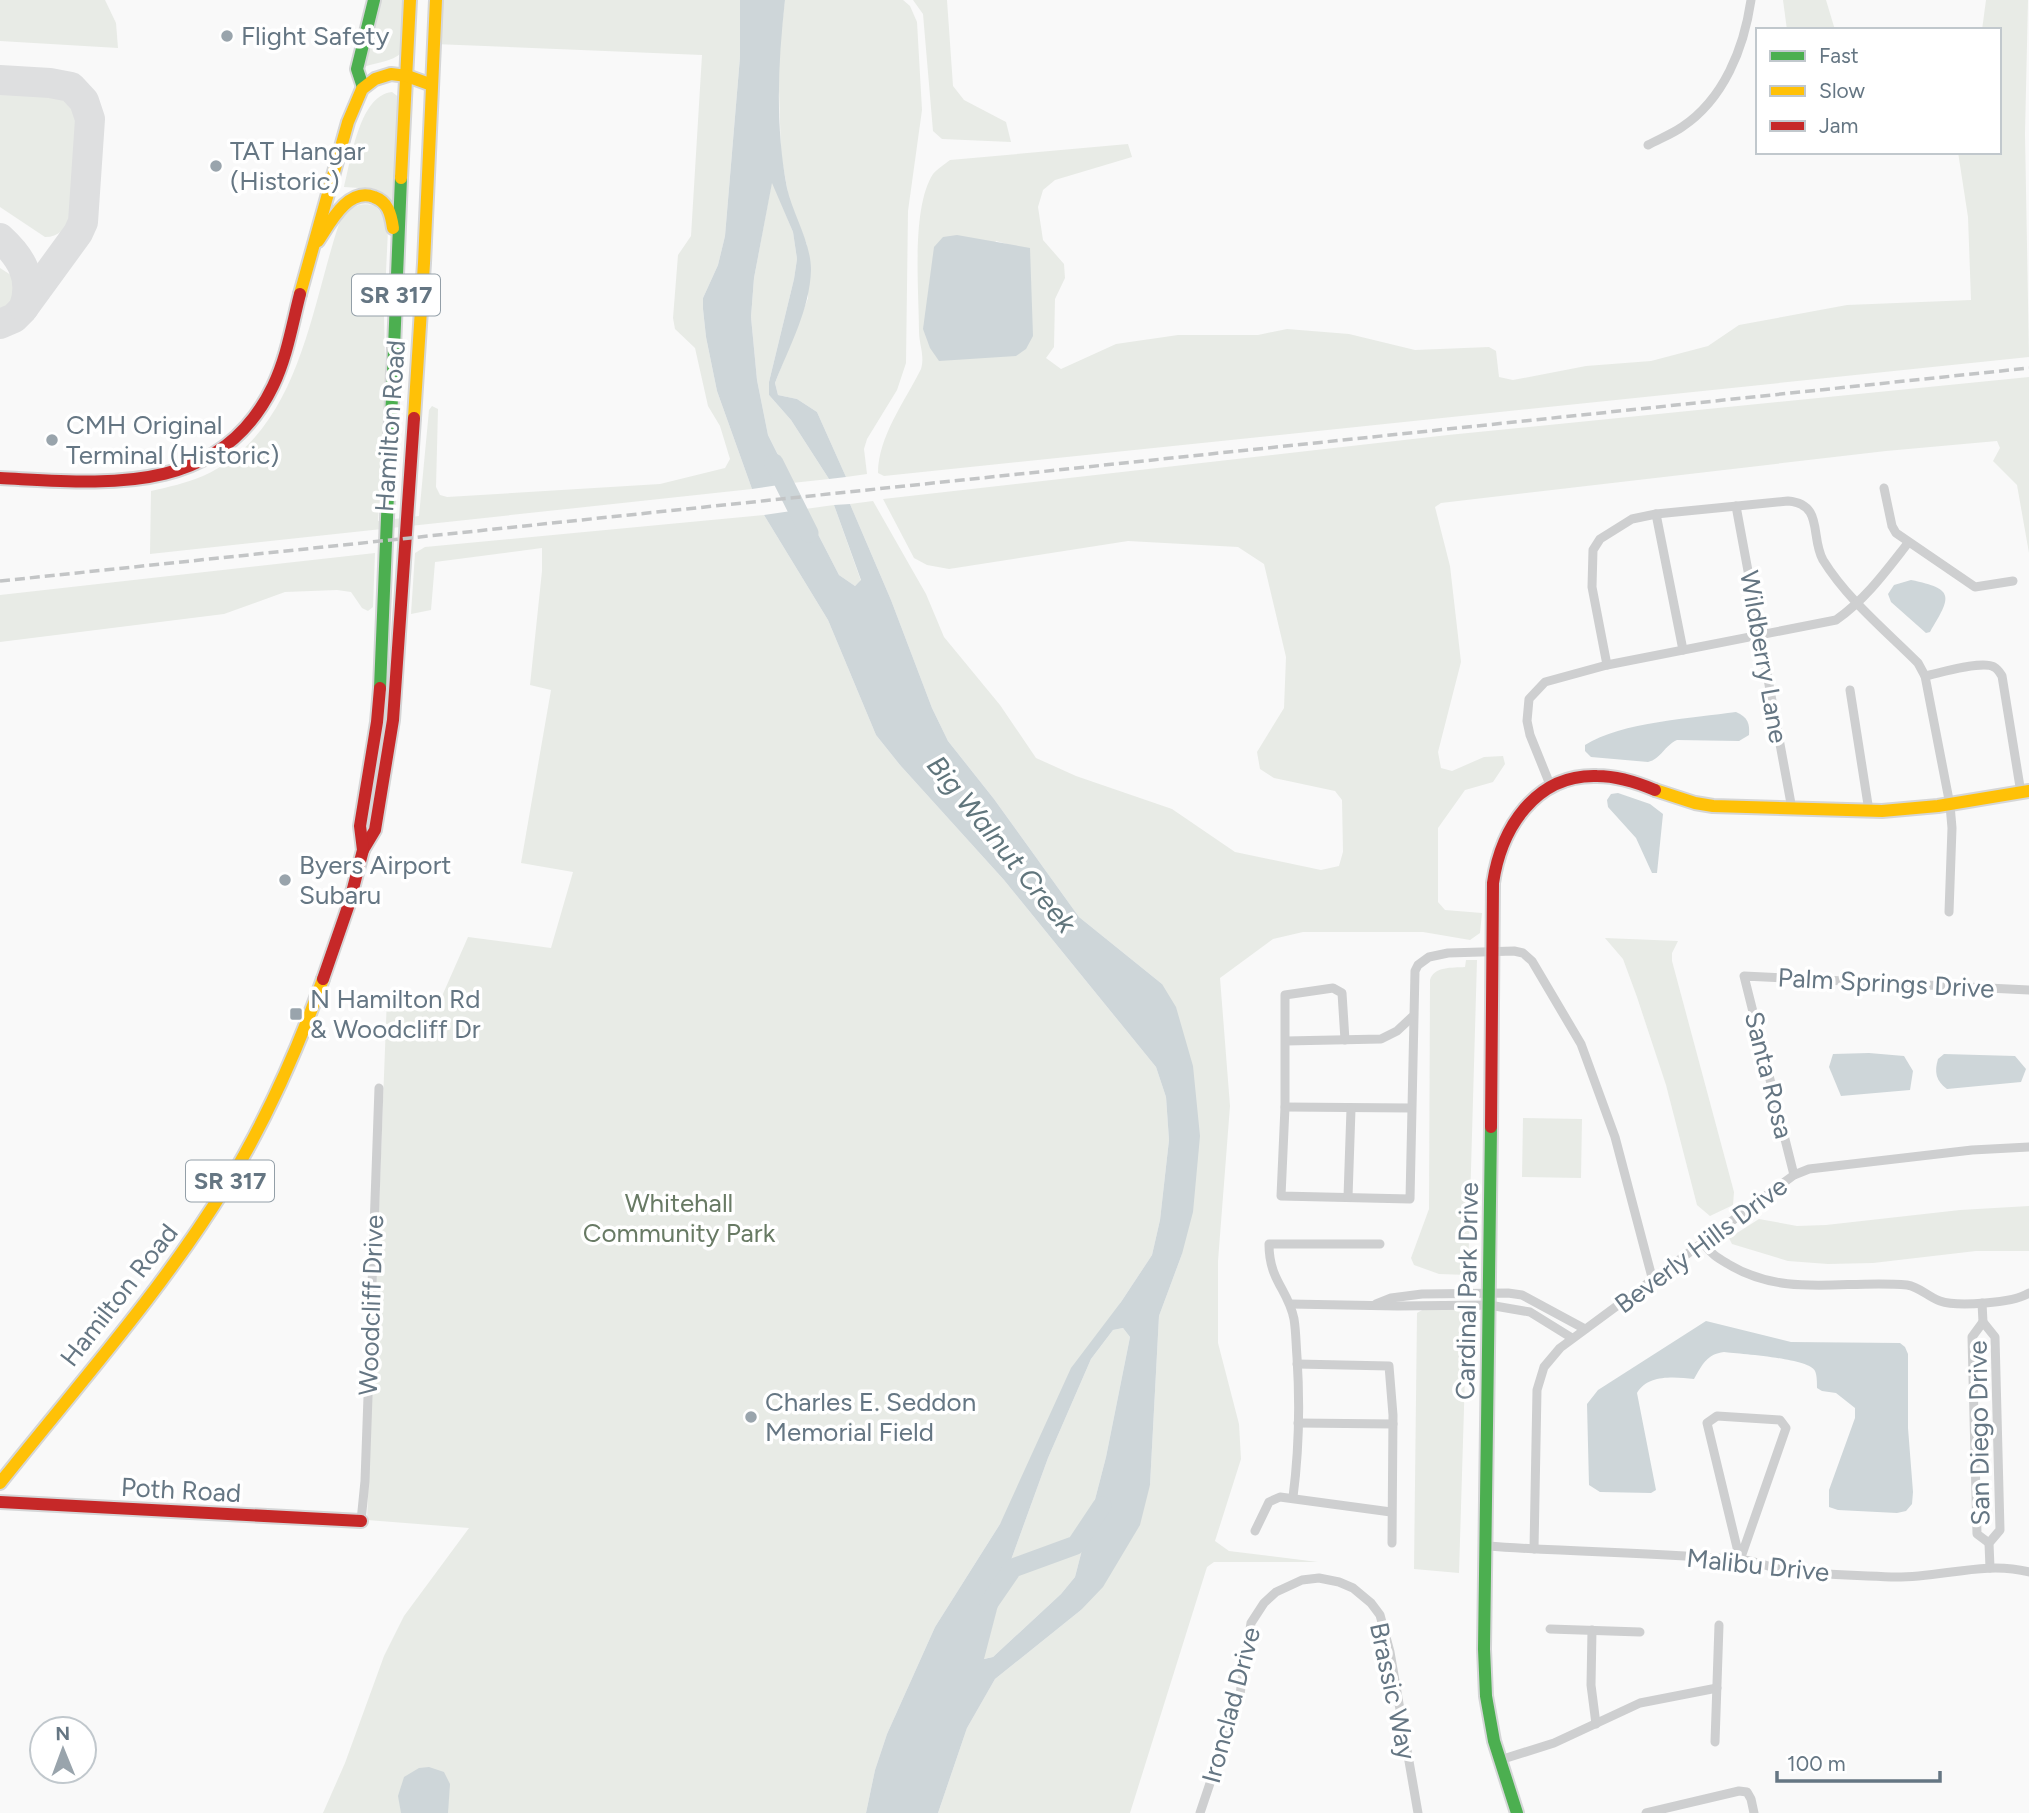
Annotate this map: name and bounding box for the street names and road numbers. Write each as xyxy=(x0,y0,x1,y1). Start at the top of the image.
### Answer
road number: SR 317 xyxy=(352,274,440,316)
street label: Hamilton Road xyxy=(368,339,412,513)
street label: Wildberry Lane xyxy=(1733,568,1795,746)
street label: Palm Springs Drive xyxy=(1777,961,1995,1005)
street label: Santa Rosa xyxy=(1738,1008,1800,1142)
road number: SR 317 xyxy=(186,1161,274,1202)
street label: Beverly Hills Drive xyxy=(1609,1170,1793,1320)
street label: Cardinal Park Drive xyxy=(1449,1182,1485,1400)
street label: Woodcliff Drive xyxy=(352,1214,390,1396)
street label: Hamilton Road xyxy=(53,1217,185,1373)
street label: San Diego Drive xyxy=(1961,1340,1997,1526)
street label: Poth Road xyxy=(120,1471,242,1509)
street label: Malibu Drive xyxy=(1685,1542,1831,1588)
street label: Brassic Way xyxy=(1363,1620,1423,1763)
street label: Ironclad Drive xyxy=(1195,1623,1267,1787)

